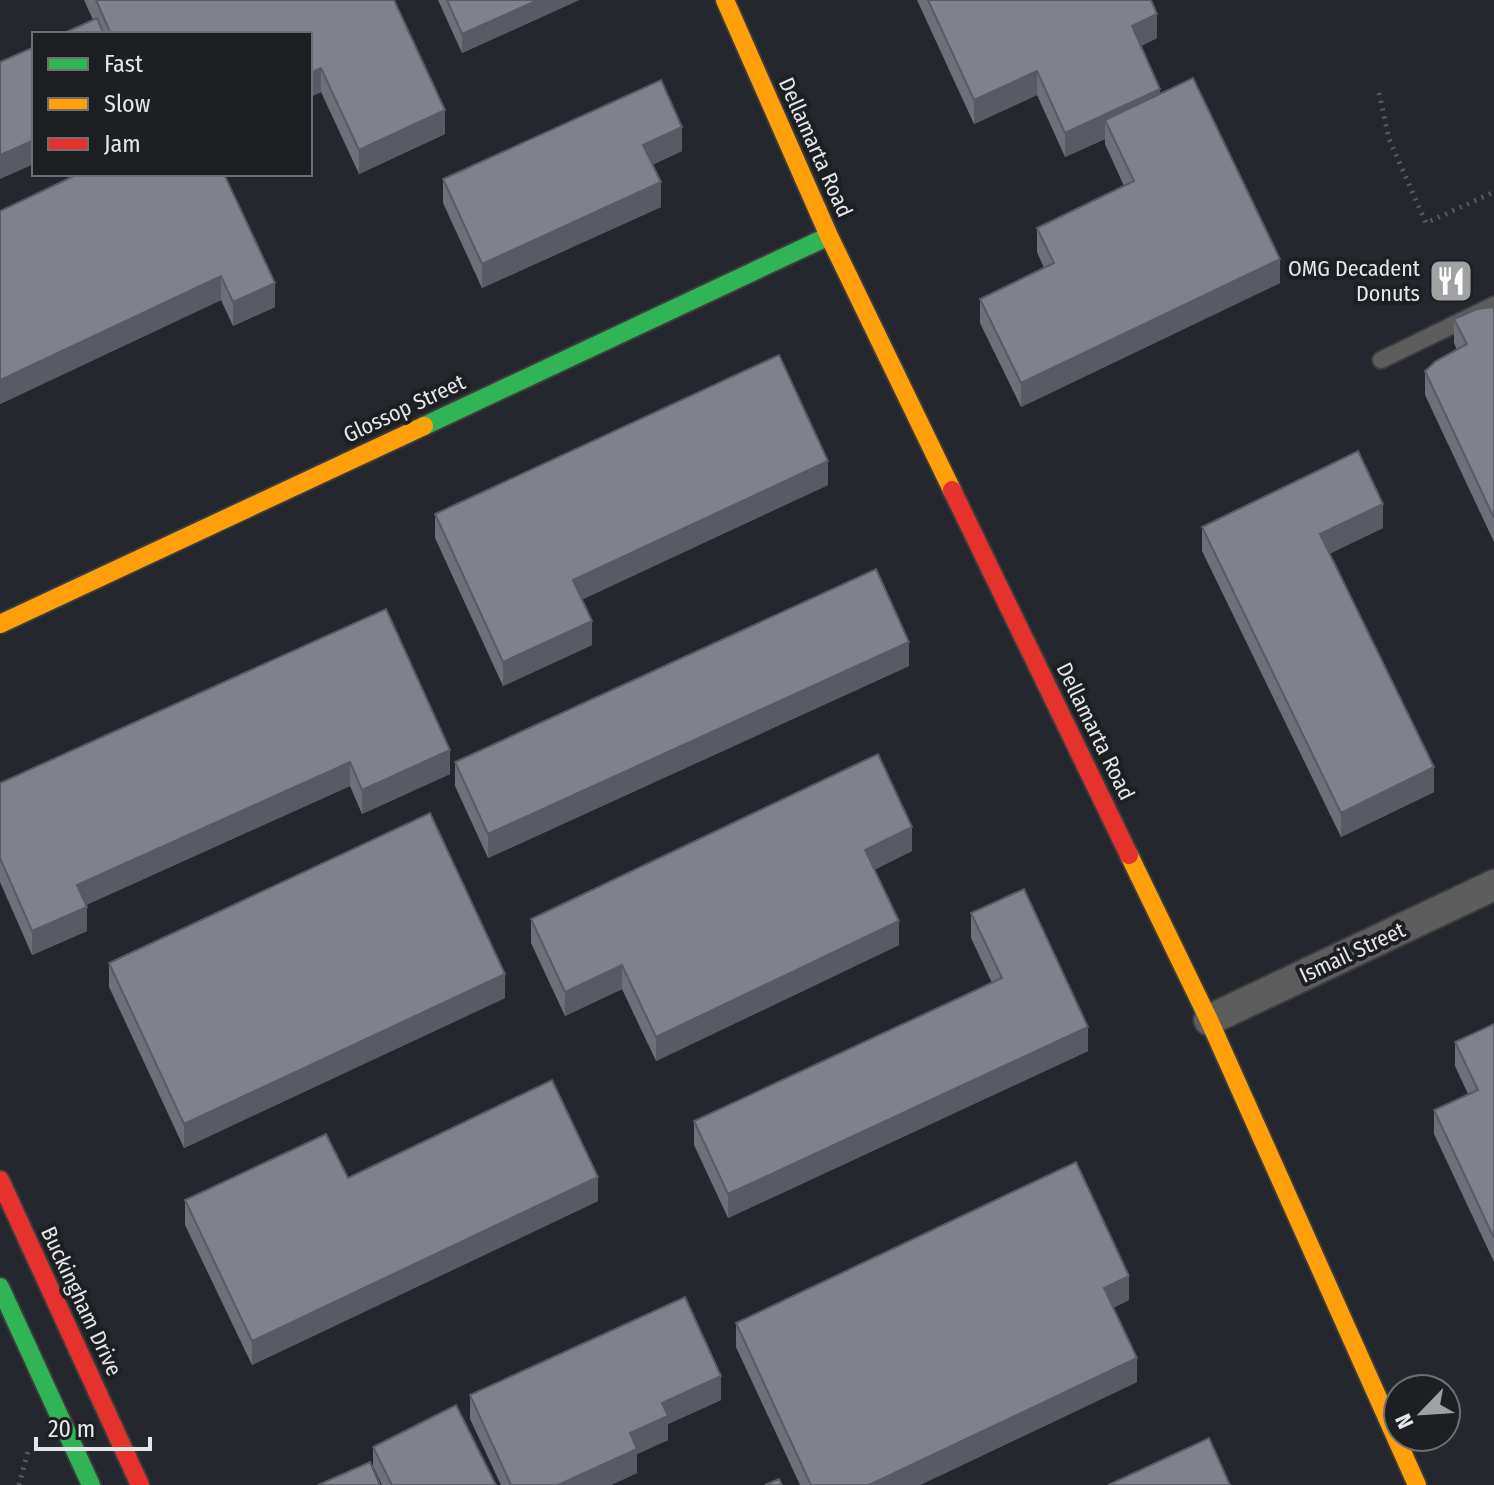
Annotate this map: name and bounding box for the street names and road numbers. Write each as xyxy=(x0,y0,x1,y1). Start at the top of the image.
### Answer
street label: Dellamarta Road xyxy=(773,73,858,221)
street label: Glossop Street xyxy=(339,368,470,448)
street label: Dellamarta Road xyxy=(1051,658,1141,805)
street label: Ismail Street xyxy=(1295,916,1410,989)
street label: Buckingham Drive xyxy=(35,1222,128,1380)

